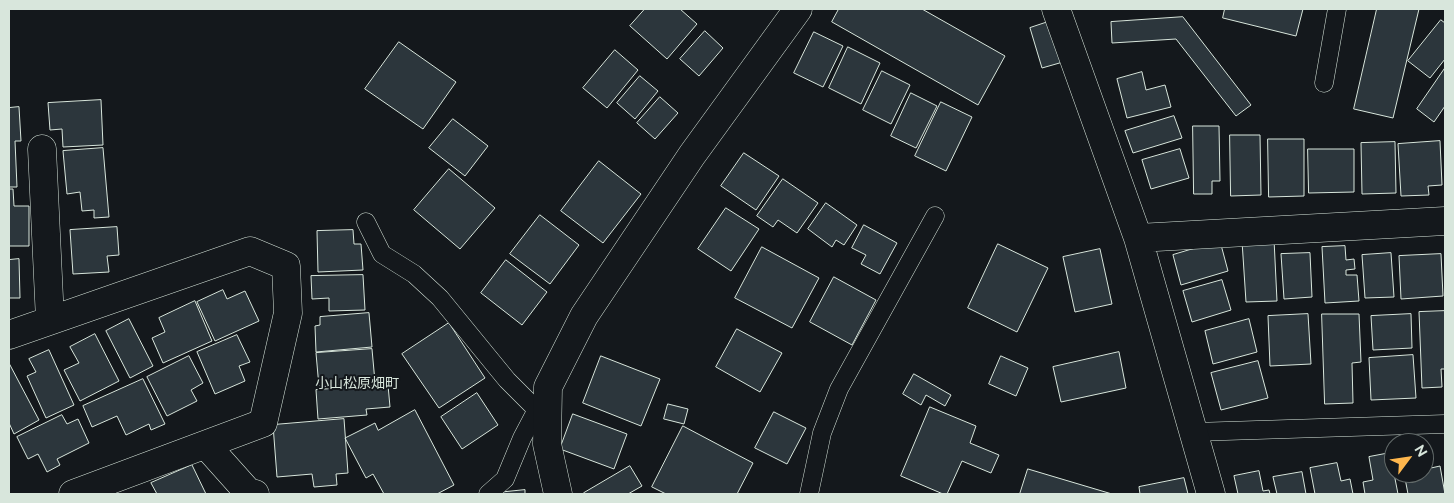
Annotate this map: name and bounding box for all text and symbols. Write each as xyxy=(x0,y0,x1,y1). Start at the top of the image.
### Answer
district label: 小山松原畑町 xyxy=(315,376,399,392)
north arrow xyxy=(1384,433,1434,483)
text: N xyxy=(1411,442,1431,459)

